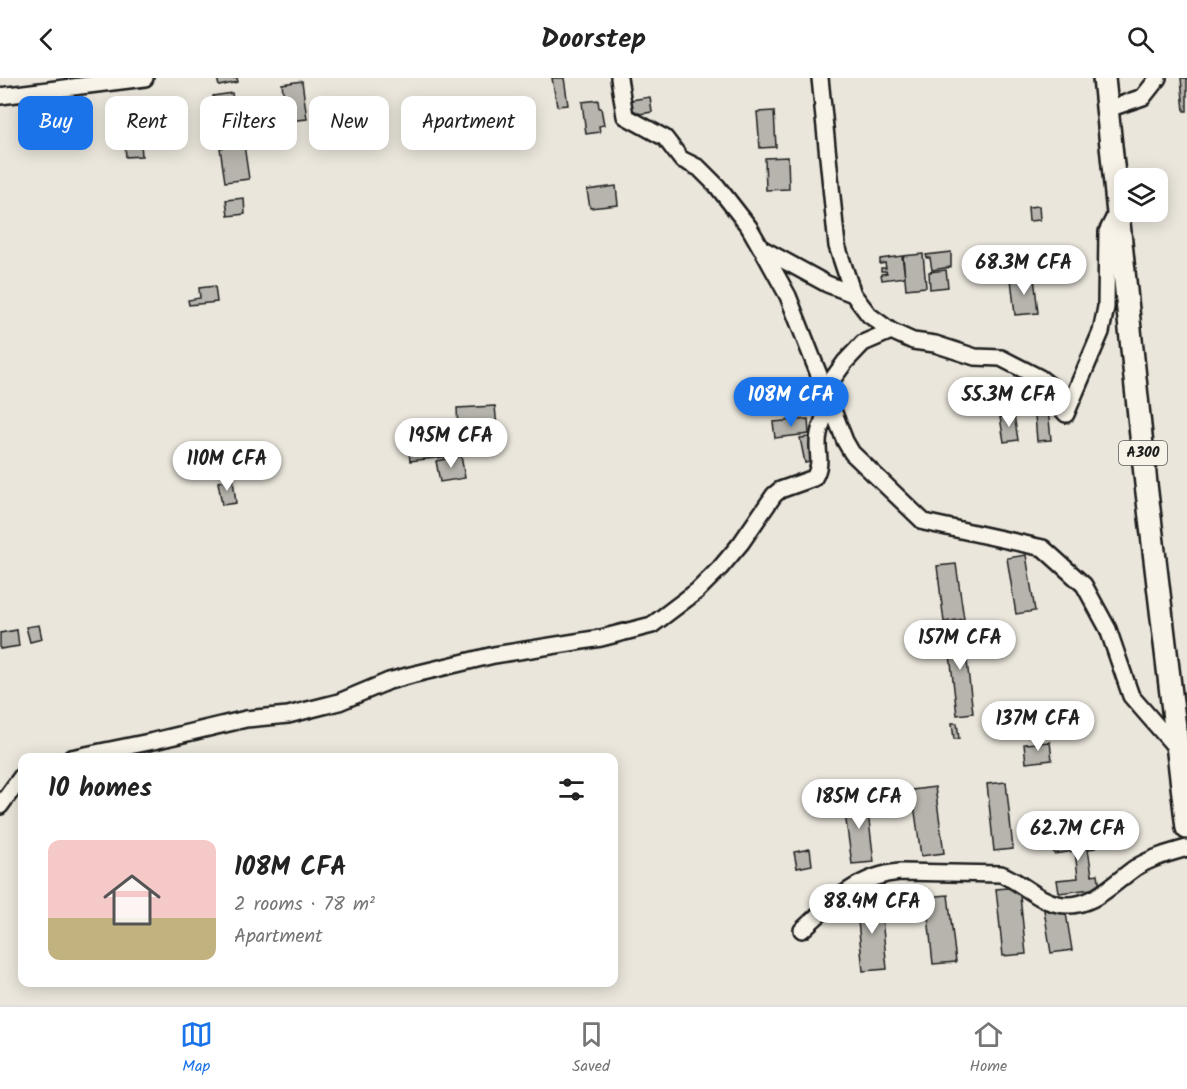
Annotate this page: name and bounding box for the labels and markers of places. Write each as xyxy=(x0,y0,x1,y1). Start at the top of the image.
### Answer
pin: 68.3M CFA xyxy=(955,245,1093,296)
pin: 108M CFA xyxy=(729,377,853,428)
pin: 55.3M CFA xyxy=(940,377,1078,428)
pin: 195M CFA xyxy=(389,418,513,469)
pin: 110M CFA xyxy=(165,441,289,492)
pin: 157M CFA xyxy=(898,620,1022,671)
pin: 137M CFA xyxy=(976,701,1100,752)
pin: 185M CFA xyxy=(797,779,921,830)
pin: 62.7M CFA xyxy=(1009,811,1147,862)
pin: 88.4M CFA xyxy=(803,884,941,935)

